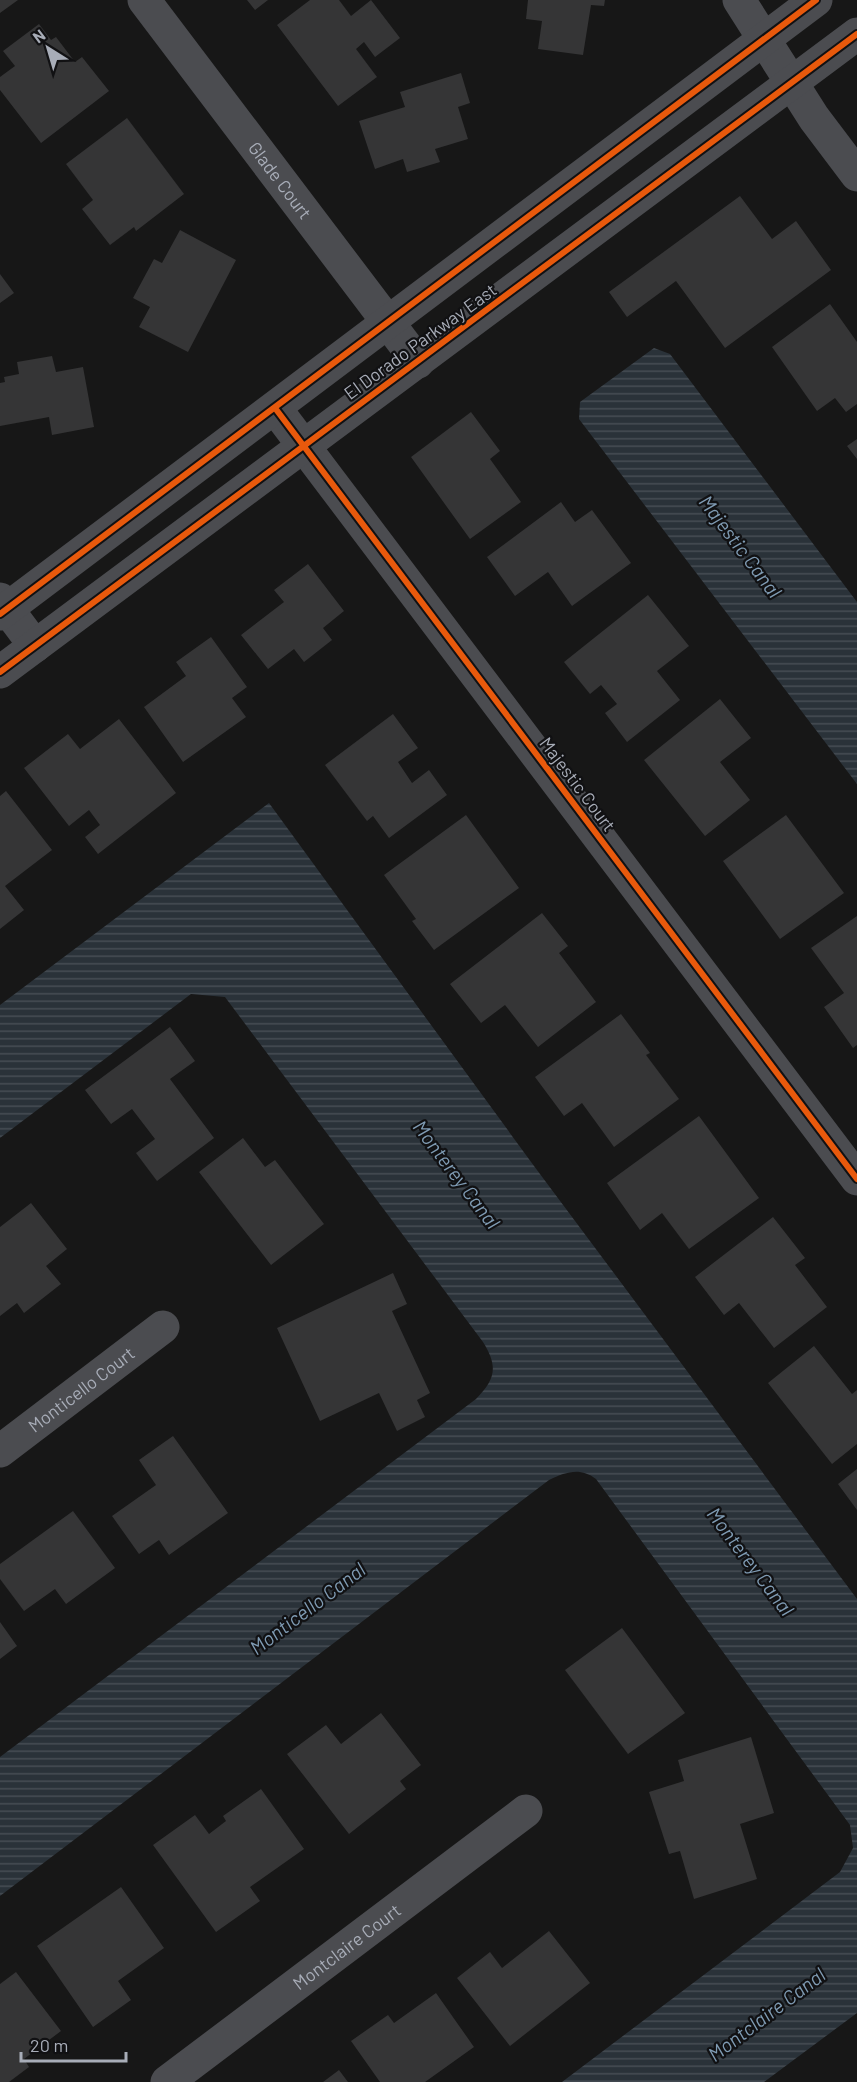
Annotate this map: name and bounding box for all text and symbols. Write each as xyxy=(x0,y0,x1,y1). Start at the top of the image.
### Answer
north arrow xyxy=(18,18,78,78)
text: N xyxy=(29,25,49,46)
street label: Glade Court xyxy=(244,137,317,223)
street label: El Dorado Parkway East xyxy=(340,278,500,404)
water label: Majestic Canal xyxy=(695,490,788,603)
street label: Majestic Court xyxy=(535,733,621,835)
water label: Monterey Canal xyxy=(408,1115,506,1233)
street label: Monticello Court xyxy=(24,1342,139,1437)
water label: Monterey Canal xyxy=(702,1502,800,1620)
water label: Monticello Canal xyxy=(245,1556,370,1659)
street label: Montclaire Court xyxy=(288,1899,405,1994)
water label: Montclaire Canal xyxy=(703,1962,830,2066)
scale bar xyxy=(21,2025,126,2063)
text: 20 m xyxy=(30,2034,68,2056)

